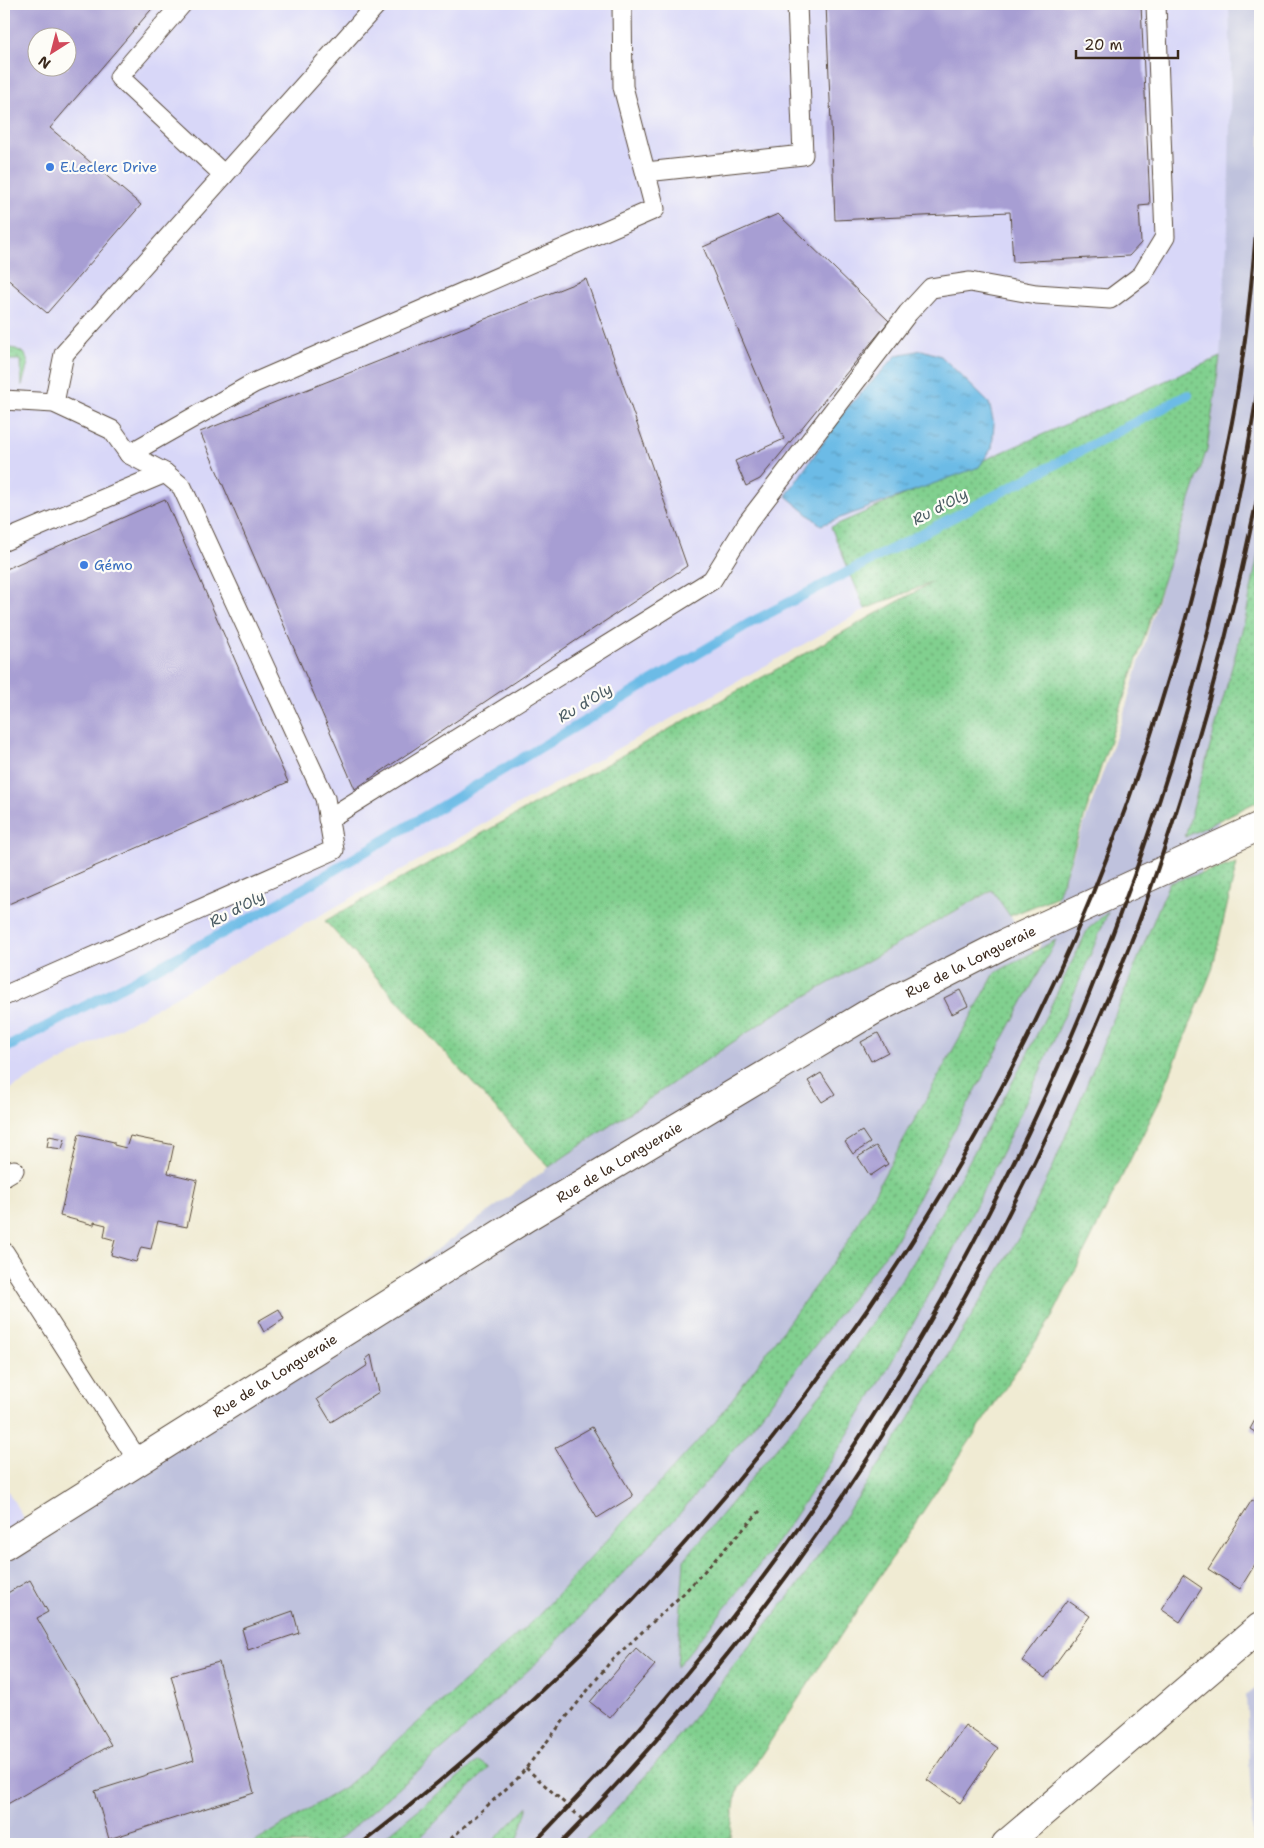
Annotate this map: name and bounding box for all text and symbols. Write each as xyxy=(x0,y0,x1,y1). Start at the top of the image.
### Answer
north arrow xyxy=(28,28,78,78)
scale bar xyxy=(1076,28,1179,60)
text: 20 m xyxy=(1084,35,1123,55)
text: N xyxy=(35,52,54,73)
place label: E.Leclerc Drive xyxy=(60,158,157,176)
marker: E.Leclerc Drive xyxy=(44,161,56,173)
water label: Ru d'Oly xyxy=(909,484,971,530)
place label: Gémo xyxy=(94,556,133,574)
marker: Gémo xyxy=(78,559,90,571)
water label: Ru d'Oly xyxy=(554,679,616,727)
water label: Ru d'Oly xyxy=(206,886,268,932)
street label: Rue de la Longueraie xyxy=(902,921,1039,1002)
street label: Rue de la Longueraie xyxy=(553,1118,685,1207)
street label: Rue de la Longueraie xyxy=(209,1330,340,1421)

